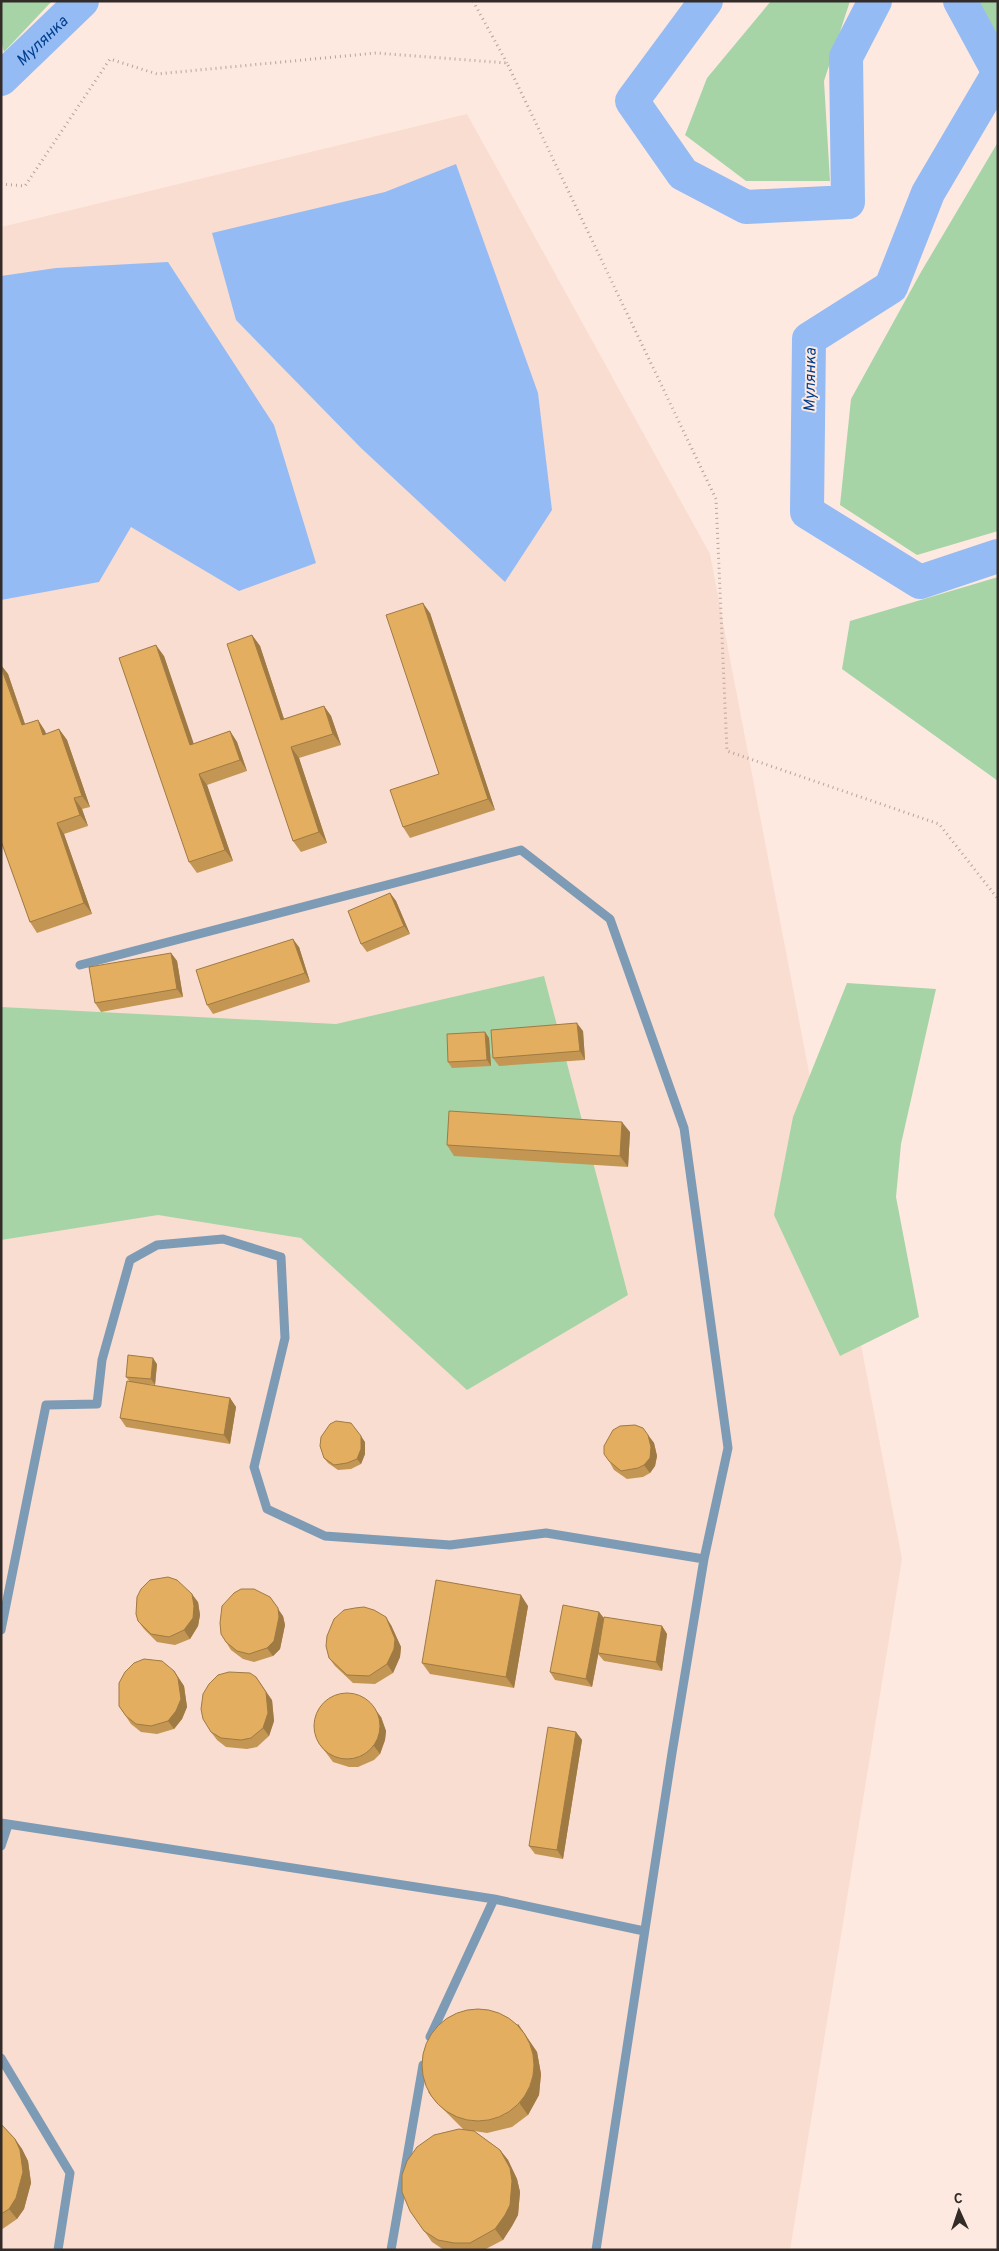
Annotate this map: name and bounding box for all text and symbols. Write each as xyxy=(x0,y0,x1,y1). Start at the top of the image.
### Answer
water label: Мулянка xyxy=(13,12,73,71)
water label: Мулянка xyxy=(800,347,822,412)
north arrow xyxy=(934,2186,984,2236)
text: С xyxy=(953,2191,963,2208)

